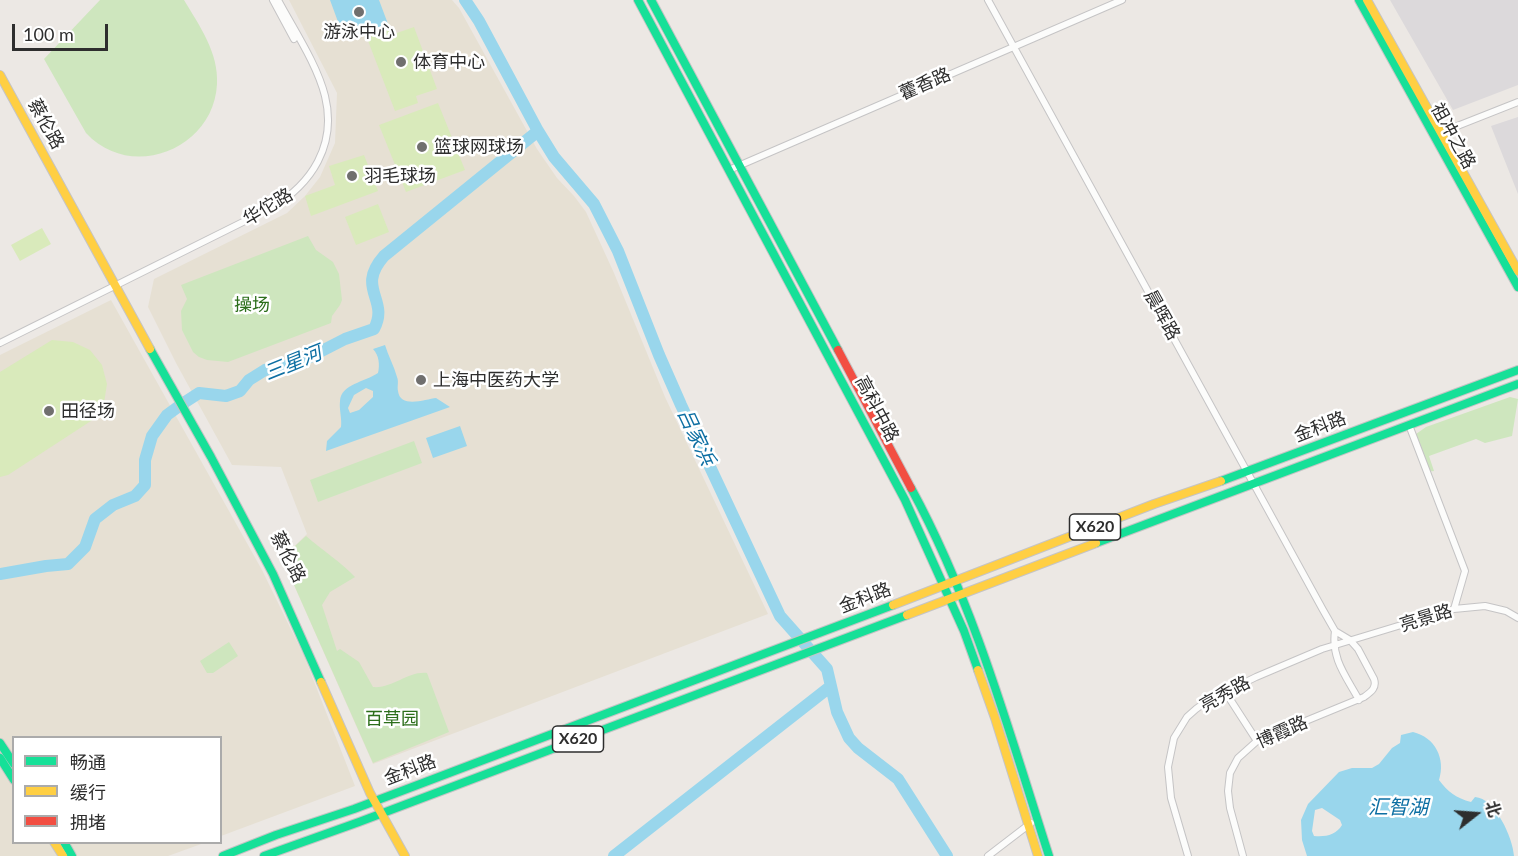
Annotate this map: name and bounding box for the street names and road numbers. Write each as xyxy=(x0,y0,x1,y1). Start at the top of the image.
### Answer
street label: 藿香路 xyxy=(896,64,954,104)
street label: 蔡伦路 xyxy=(23,95,69,153)
street label: 祖冲之路 xyxy=(1426,99,1480,173)
street label: 华佗路 xyxy=(239,184,297,230)
street label: 晨晖路 xyxy=(1139,286,1185,344)
street label: 高科中路 xyxy=(851,372,903,446)
street label: 金科路 xyxy=(1291,407,1349,447)
road number: X620 xyxy=(1070,514,1120,540)
street label: 蔡伦路 xyxy=(266,528,310,586)
street label: 金科路 xyxy=(836,578,894,618)
street label: 亮景路 xyxy=(1397,600,1455,636)
street label: 亮秀路 xyxy=(1196,671,1254,717)
street label: 博霞路 xyxy=(1253,711,1311,753)
road number: X620 xyxy=(552,726,604,752)
street label: 金科路 xyxy=(381,750,439,790)

